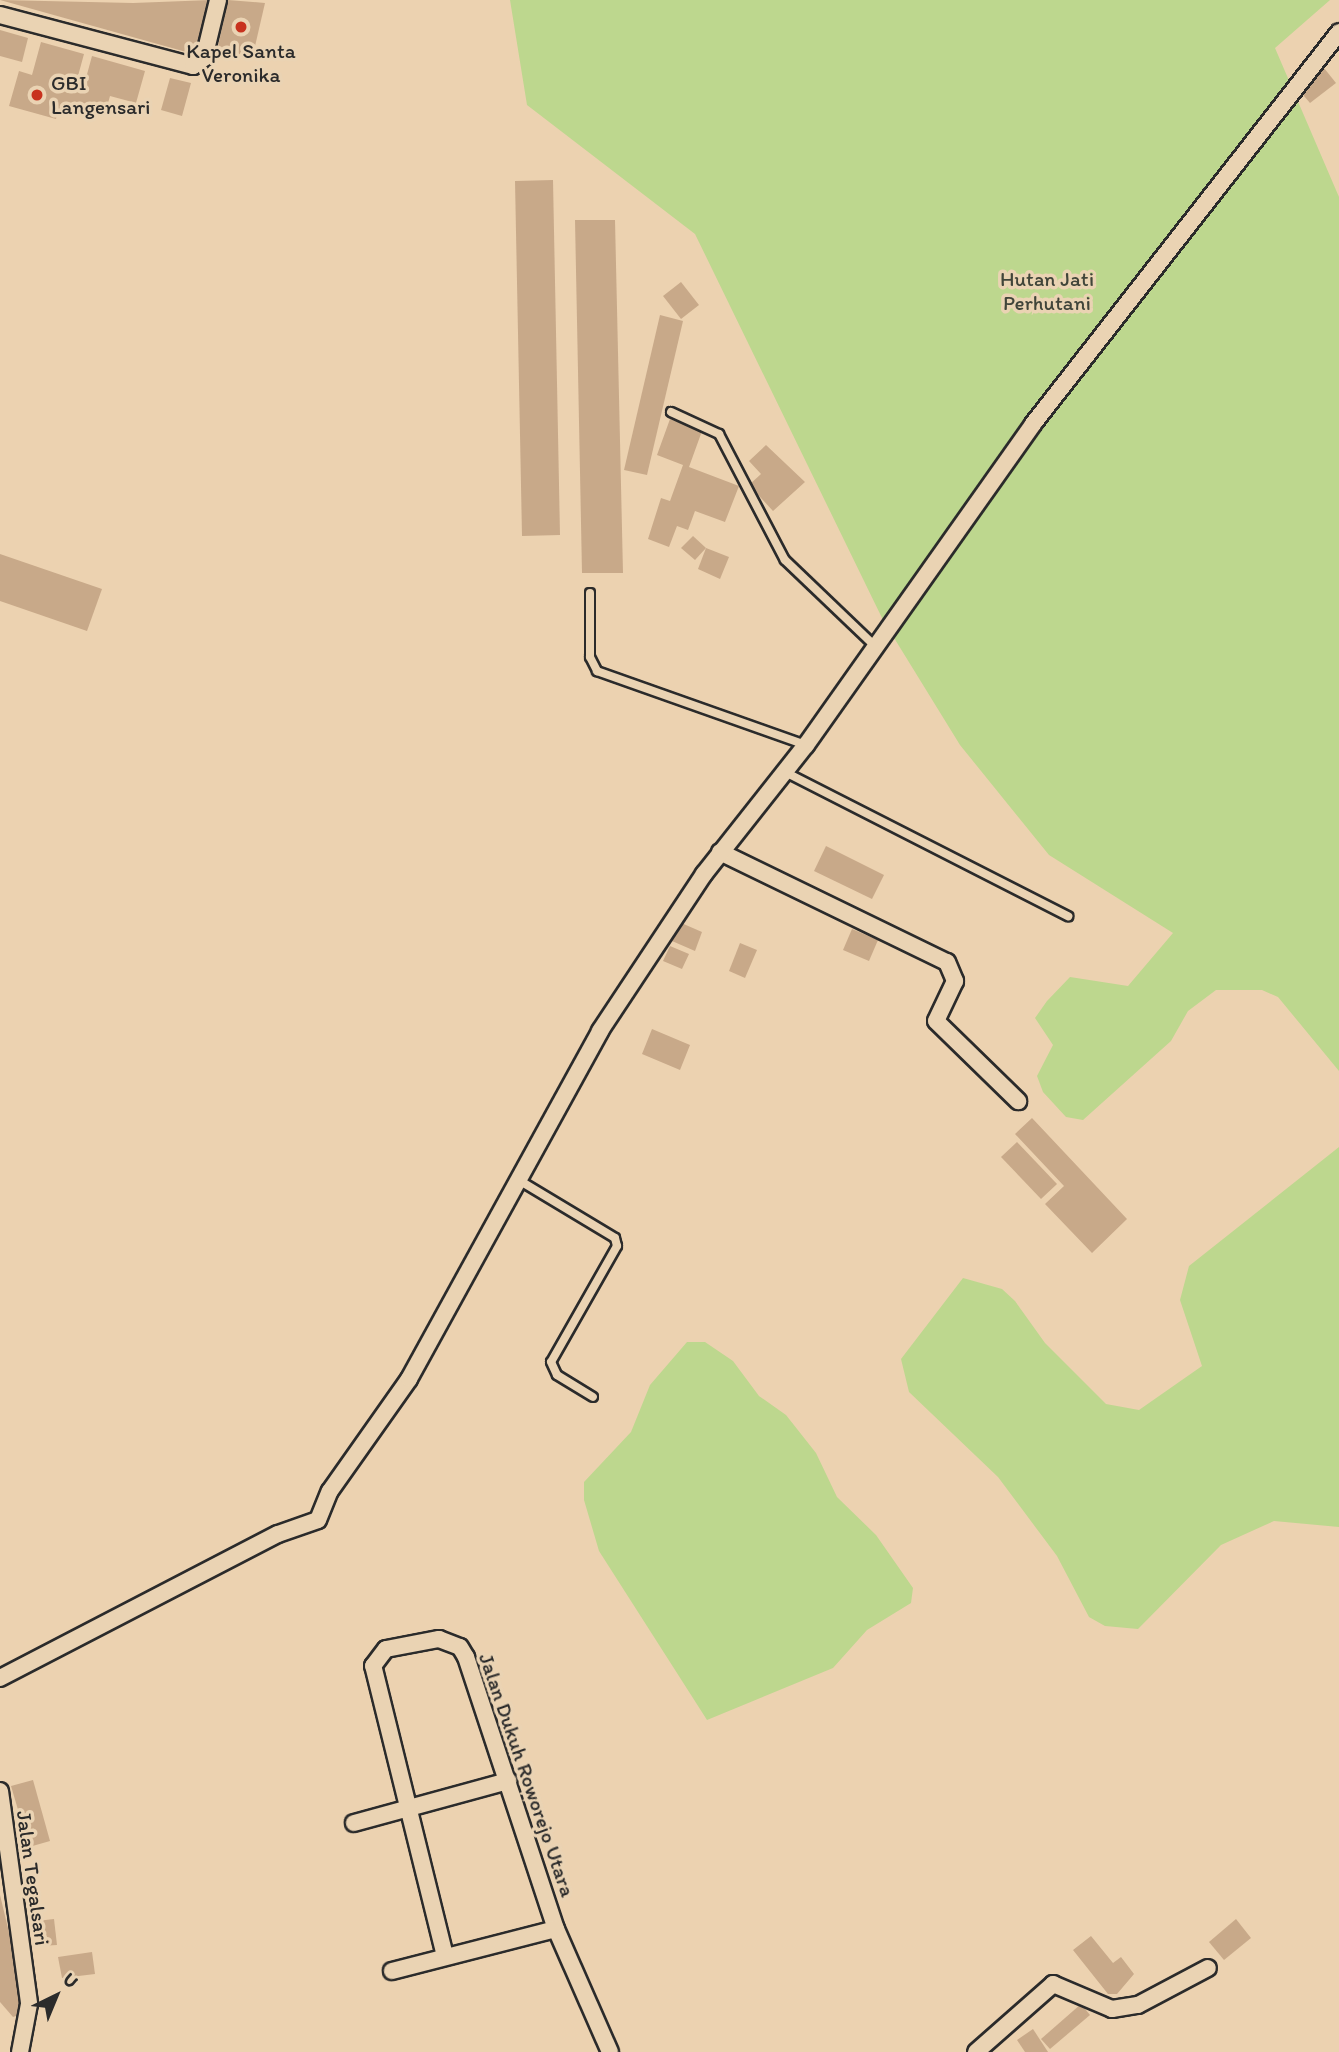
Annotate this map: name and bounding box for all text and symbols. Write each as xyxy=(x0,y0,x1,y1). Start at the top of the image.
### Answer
marker: Kapel Santa Veronika xyxy=(233,19,249,35)
place label: Kapel Santa Veronika xyxy=(187,38,295,88)
place label: GBI Langensari xyxy=(51,70,150,120)
marker: GBI Langensari xyxy=(29,87,45,103)
park label: Hutan Jati Perhutani xyxy=(1000,266,1094,316)
street label: Jalan Dukuh Roworejo Utara xyxy=(474,1651,580,1899)
street label: Jalan Tegalsari xyxy=(11,1810,55,1946)
north arrow xyxy=(21,1961,91,2031)
text: U xyxy=(58,1968,83,1993)

